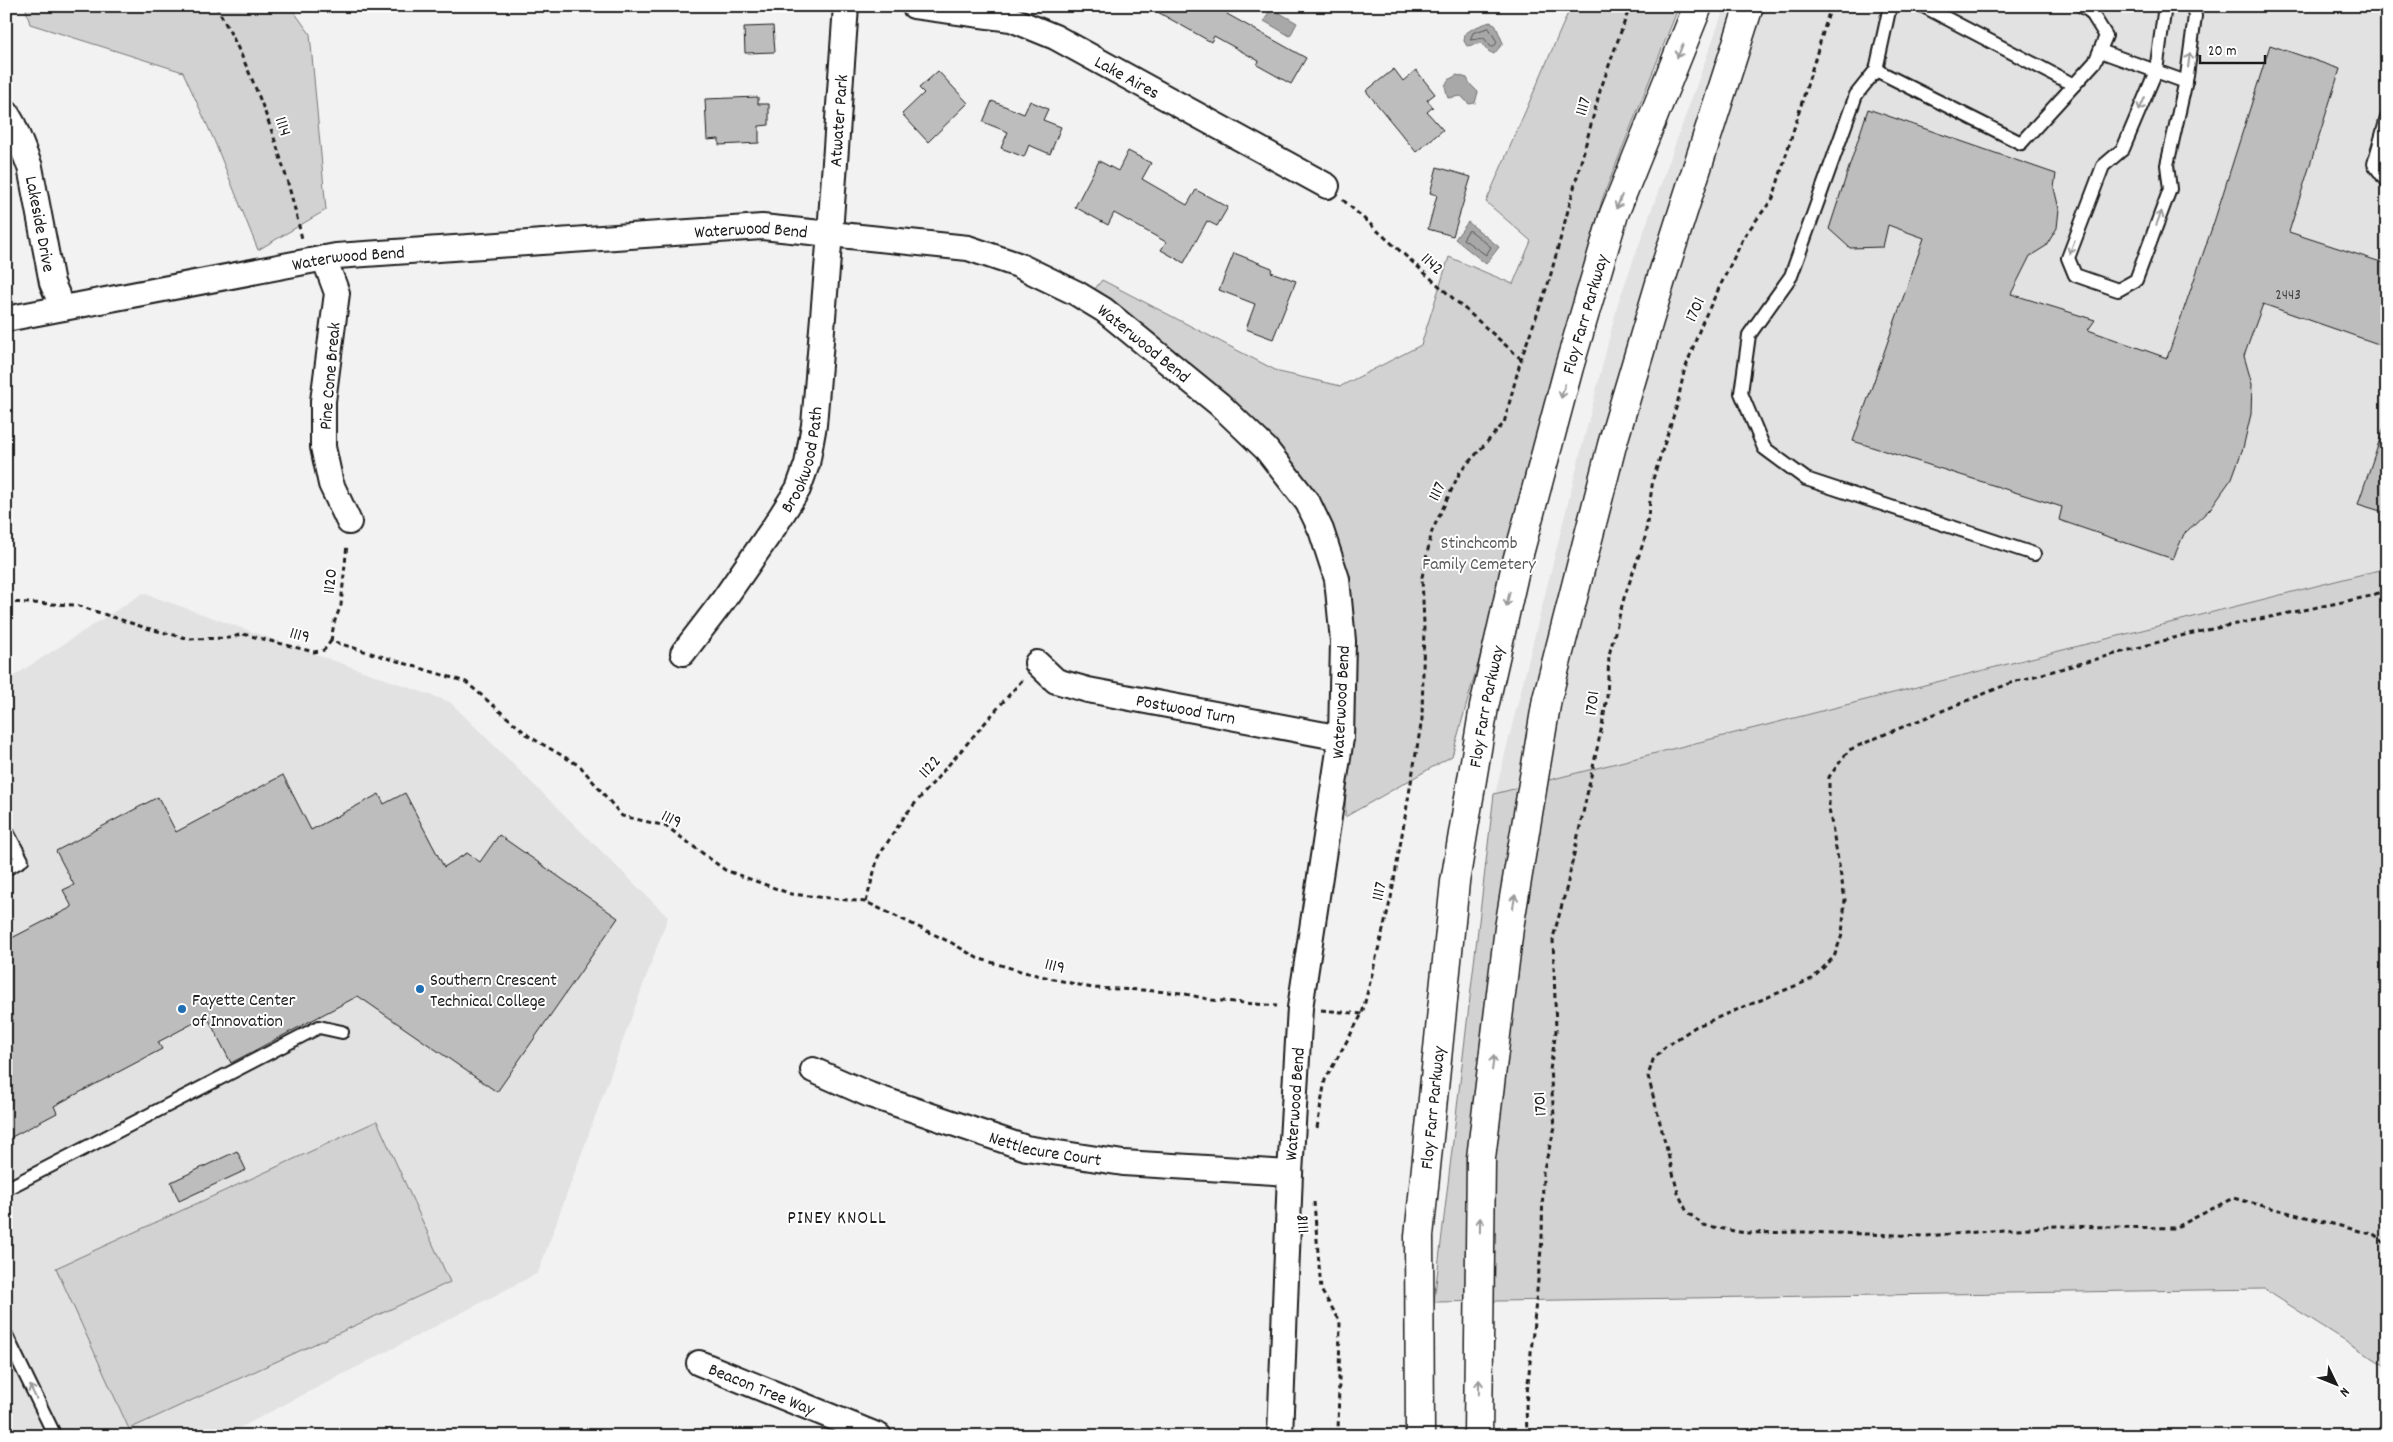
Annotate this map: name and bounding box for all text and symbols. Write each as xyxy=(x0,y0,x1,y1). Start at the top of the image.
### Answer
scale bar xyxy=(2200,32,2266,64)
text: 20 m xyxy=(2208,41,2236,63)
one-way arrow xyxy=(1674,44,1683,59)
street label: Lake Aires xyxy=(1089,51,1163,107)
one-way arrow xyxy=(2184,52,2194,68)
street label: Atwater Park xyxy=(825,74,856,168)
street label: 1117 xyxy=(1570,94,1599,119)
one-way arrow xyxy=(2137,96,2147,111)
street label: 1114 xyxy=(267,114,297,140)
street label: Lakeside Drive xyxy=(17,174,60,274)
one-way arrow xyxy=(1613,194,1623,209)
one-way arrow xyxy=(2155,211,2164,226)
street label: Waterwood Bend xyxy=(694,217,809,247)
one-way arrow xyxy=(2066,240,2075,255)
street label: Waterwood Bend xyxy=(290,241,406,279)
street label: 1142 xyxy=(1414,248,1448,282)
street label: Floy Farr Parkway xyxy=(1558,251,1617,377)
house number: 2443 xyxy=(2275,285,2301,307)
street label: 1701 xyxy=(1680,294,1713,326)
street label: Waterwood Bend xyxy=(1091,299,1195,390)
street label: Pine Cone Break xyxy=(314,321,349,431)
one-way arrow xyxy=(1557,383,1567,399)
street label: Brookwood Path xyxy=(776,406,830,519)
street label: 1117 xyxy=(1423,478,1454,506)
park label: Stinchcomb Family Cemetery xyxy=(1422,532,1536,578)
street label: 1120 xyxy=(318,567,345,595)
one-way arrow xyxy=(1503,591,1513,607)
street label: 1119 xyxy=(286,622,312,651)
street label: Floy Farr Parkway xyxy=(1464,643,1513,770)
street label: Waterwood Bend xyxy=(1327,645,1358,759)
street label: Postwood Turn xyxy=(1134,689,1237,733)
street label: 1701 xyxy=(1580,690,1607,717)
street label: 1122 xyxy=(914,751,948,785)
street label: 1119 xyxy=(656,805,685,836)
street label: 1117 xyxy=(1366,880,1395,903)
one-way arrow xyxy=(1509,894,1519,910)
street label: 1119 xyxy=(1042,953,1067,982)
place label: Southern Crescent Technical College xyxy=(430,969,557,1015)
marker: Southern Crescent Technical College xyxy=(414,983,426,995)
place label: Fayette Center of Innovation xyxy=(192,989,296,1035)
marker: Fayette Center of Innovation xyxy=(176,1003,188,1015)
street label: Floy Farr Parkway xyxy=(1416,1044,1453,1171)
street label: Waterwood Bend xyxy=(1280,1047,1313,1162)
one-way arrow xyxy=(1488,1055,1498,1071)
street label: 1701 xyxy=(1528,1090,1555,1117)
street label: Nettlecure Court xyxy=(985,1126,1103,1175)
district label: PINEY KNOLL xyxy=(787,1206,887,1233)
street label: 1118 xyxy=(1291,1213,1318,1234)
one-way arrow xyxy=(1475,1217,1485,1233)
street label: Beacon Tree Way xyxy=(704,1358,819,1424)
north arrow xyxy=(2310,1360,2360,1410)
one-way arrow xyxy=(1474,1379,1484,1396)
text: N xyxy=(2334,1382,2354,1401)
one-way arrow xyxy=(28,1385,38,1400)

